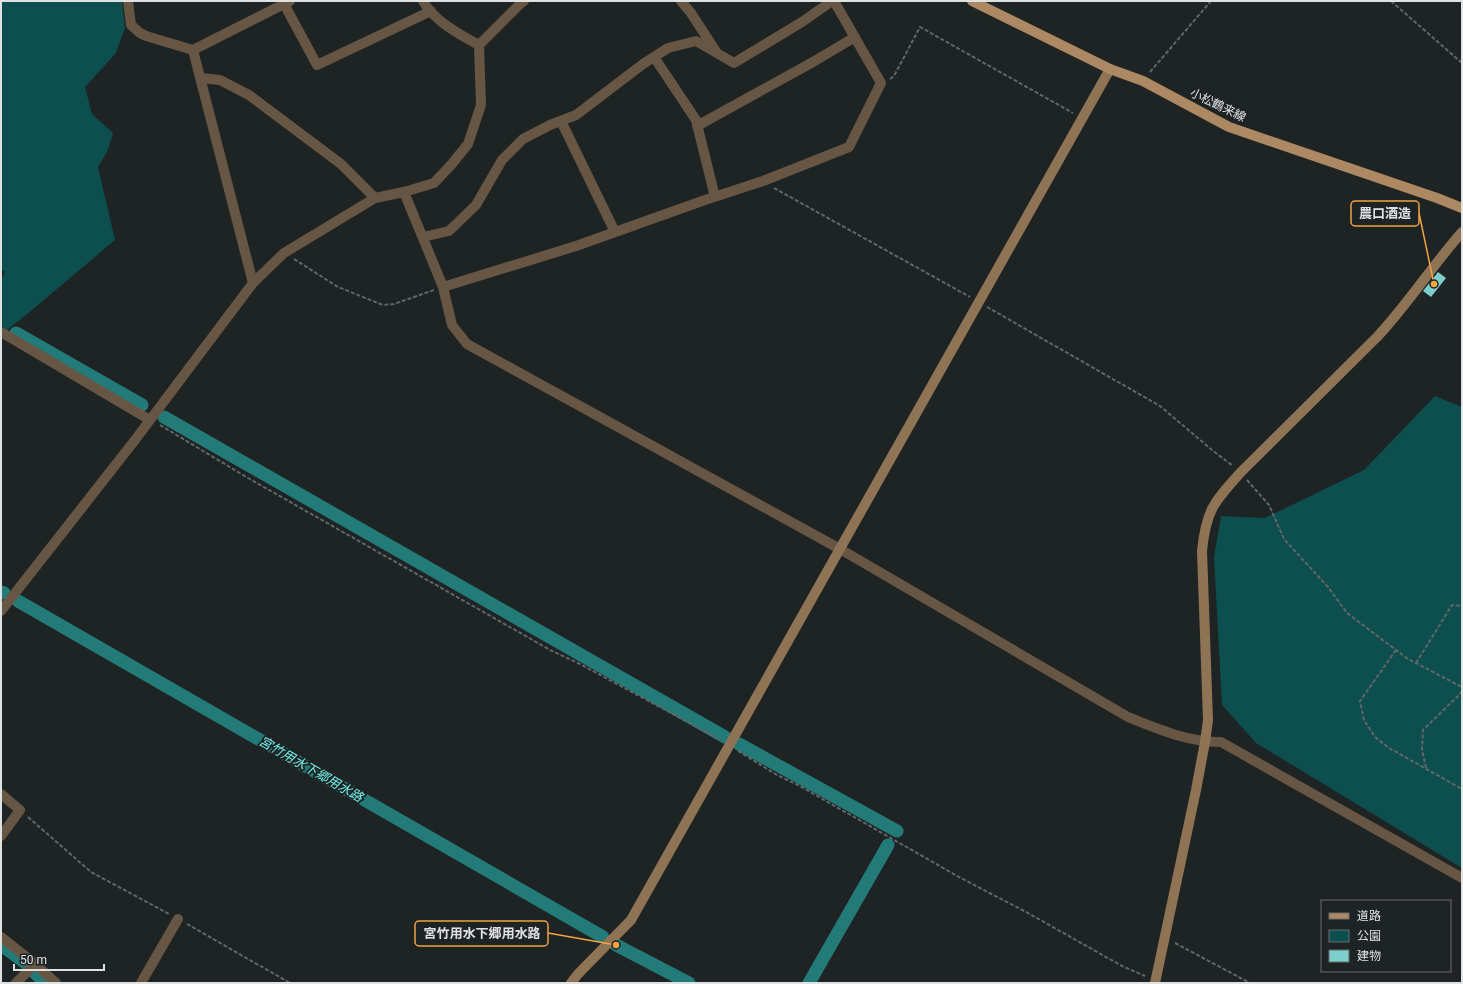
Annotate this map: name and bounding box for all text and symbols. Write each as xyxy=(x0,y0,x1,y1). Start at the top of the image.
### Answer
street label: 小松鶴来線 xyxy=(1188,86,1248,124)
callout: 農口酒造 xyxy=(1351,201,1419,226)
text: 農口酒造 xyxy=(1359,206,1411,221)
water label: 宮竹用水下郷用水路 xyxy=(257,733,366,805)
legend xyxy=(1321,900,1451,972)
text: 道路 xyxy=(1357,909,1381,923)
callout: 宮竹用水下郷用水路 xyxy=(415,921,548,946)
text: 宮竹用水下郷用水路 xyxy=(423,926,541,941)
text: 公園 xyxy=(1357,929,1381,943)
scale bar xyxy=(14,946,104,972)
text: 建物 xyxy=(1357,949,1381,963)
text: 50 m xyxy=(20,953,47,967)

